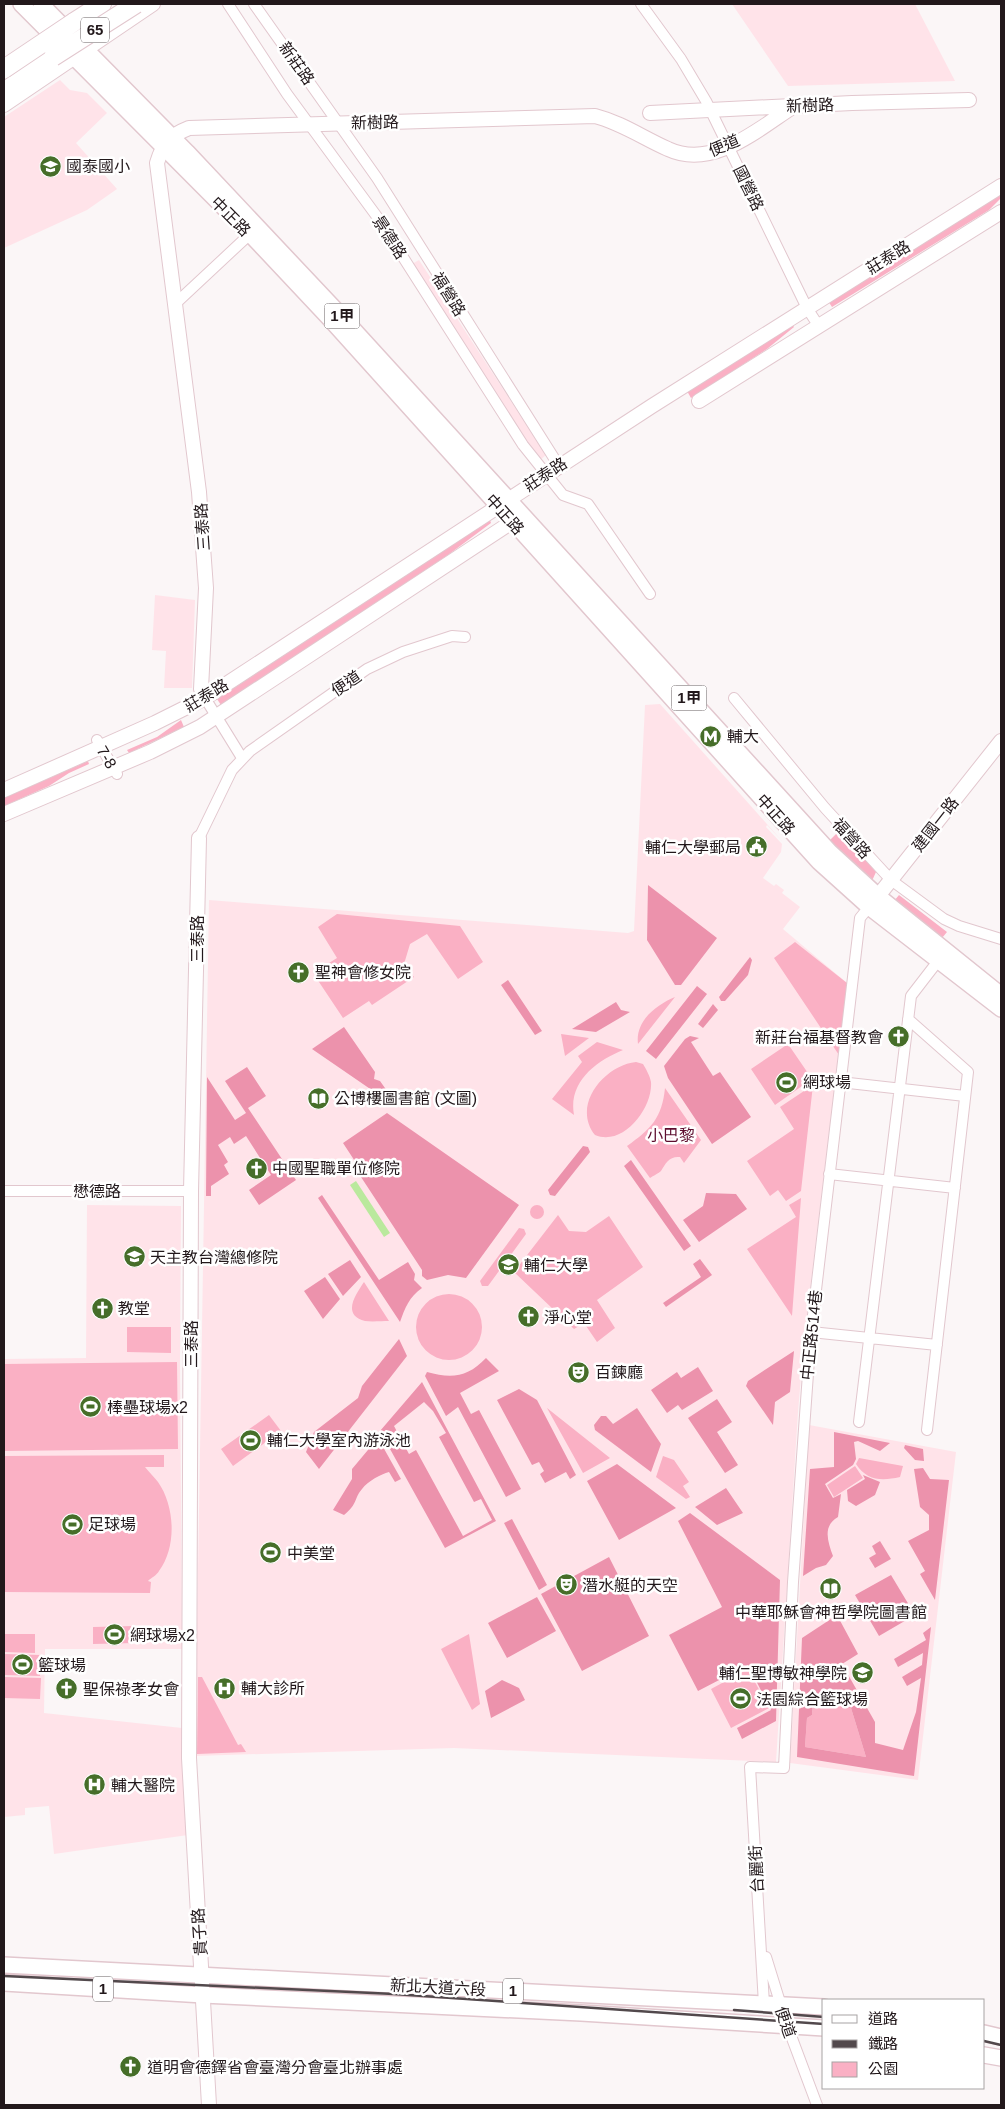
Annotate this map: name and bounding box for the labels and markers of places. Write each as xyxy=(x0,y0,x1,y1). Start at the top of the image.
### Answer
school or university icon: 國泰國小 xyxy=(38,154,62,178)
place label: 國泰國小 xyxy=(66,158,130,175)
metro station icon: 輔大 xyxy=(699,724,723,748)
place label: 輔大 xyxy=(727,728,759,745)
public building icon: 輔仁大學郵局 xyxy=(745,835,769,859)
place label: 輔仁大學郵局 xyxy=(645,839,741,856)
church icon: 聖神會修女院 xyxy=(287,960,311,984)
place label: 聖神會修女院 xyxy=(315,964,411,981)
church icon: 新莊台福基督教會 xyxy=(887,1025,911,1049)
place label: 新莊台福基督教會 xyxy=(755,1029,883,1046)
sports icon: 網球場 xyxy=(775,1070,799,1094)
place label: 網球場 xyxy=(803,1074,851,1091)
library icon: 公博樓圖書館 (文圖) xyxy=(306,1086,330,1110)
place label: 公博樓圖書館 (文圖) xyxy=(334,1090,477,1107)
church icon: 中國聖職單位修院 xyxy=(244,1156,268,1180)
place label: 中國聖職單位修院 xyxy=(272,1160,400,1177)
school or university icon: 天主教台灣總修院 xyxy=(122,1245,146,1269)
place label: 天主教台灣總修院 xyxy=(150,1249,278,1266)
school or university icon: 輔仁大學 xyxy=(496,1253,520,1277)
place label: 輔仁大學 xyxy=(524,1257,588,1274)
church icon: 教堂 xyxy=(90,1296,114,1320)
place label: 教堂 xyxy=(118,1300,150,1317)
church icon: 淨心堂 xyxy=(516,1305,540,1329)
place label: 淨心堂 xyxy=(544,1309,592,1326)
theatre icon: 百鍊廳 xyxy=(567,1360,591,1384)
place label: 百鍊廳 xyxy=(595,1364,643,1381)
sports icon: 棒壘球場x2 xyxy=(79,1395,103,1419)
place label: 棒壘球場x2 xyxy=(107,1399,188,1416)
sports icon: 輔仁大學室內游泳池 xyxy=(239,1428,263,1452)
place label: 輔仁大學室內游泳池 xyxy=(267,1432,411,1449)
sports icon: 足球場 xyxy=(60,1512,84,1536)
place label: 足球場 xyxy=(88,1516,136,1533)
sports icon: 中美堂 xyxy=(259,1541,283,1565)
place label: 中美堂 xyxy=(287,1545,335,1562)
theatre icon: 潛水艇的天空 xyxy=(554,1573,578,1597)
library icon: 中華耶穌會神哲學院圖書館 xyxy=(819,1576,843,1600)
place label: 潛水艇的天空 xyxy=(582,1577,678,1594)
place label: 中華耶穌會神哲學院圖書館 xyxy=(735,1604,927,1621)
sports icon: 網球場x2 xyxy=(102,1623,126,1647)
place label: 網球場x2 xyxy=(130,1627,195,1644)
sports icon: 籃球場 xyxy=(10,1653,34,1677)
place label: 籃球場 xyxy=(38,1656,86,1674)
school or university icon: 輔仁聖博敏神學院 xyxy=(851,1661,875,1685)
place label: 輔仁聖博敏神學院 xyxy=(719,1665,847,1682)
hospital icon: 輔大診所 xyxy=(213,1676,237,1700)
church icon: 聖保祿孝女會 xyxy=(55,1677,79,1701)
place label: 輔大診所 xyxy=(241,1680,305,1697)
place label: 聖保祿孝女會 xyxy=(83,1681,179,1698)
sports icon: 法園綜合籃球場 xyxy=(728,1687,752,1711)
place label: 法園綜合籃球場 xyxy=(756,1690,868,1708)
hospital icon: 輔大醫院 xyxy=(83,1773,107,1797)
place label: 輔大醫院 xyxy=(111,1777,175,1794)
church icon: 道明會德鐸省會臺灣分會臺北辦事處 xyxy=(119,2055,143,2079)
place label: 道明會德鐸省會臺灣分會臺北辦事處 xyxy=(147,2059,403,2076)

